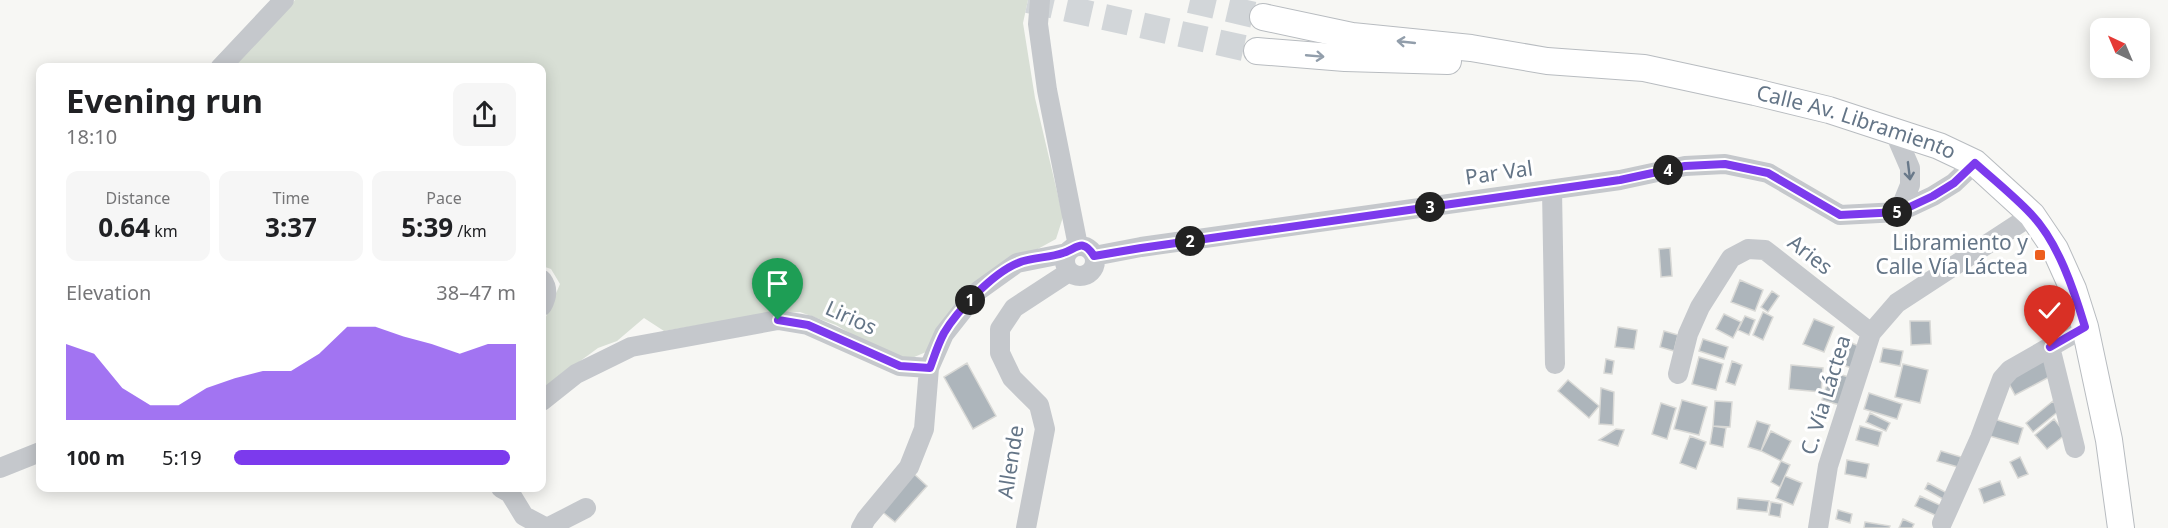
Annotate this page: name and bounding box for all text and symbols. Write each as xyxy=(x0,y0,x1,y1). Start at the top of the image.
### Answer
north arrow xyxy=(2090,18,2150,78)
map controls xyxy=(2090,18,2150,78)
one-way arrow xyxy=(1396,36,1416,47)
one-way arrow xyxy=(1305,51,1324,62)
text: Evening run xyxy=(66,78,263,123)
street label: Calle Av. Libramiento xyxy=(1754,78,1961,165)
button: share xyxy=(453,83,516,146)
text: 18:10 xyxy=(66,123,117,150)
street label: Par Val xyxy=(1463,153,1534,191)
pin: 4 xyxy=(1653,155,1683,185)
text: 4 xyxy=(1663,159,1673,181)
one-way arrow xyxy=(1904,161,1915,180)
text: Distance xyxy=(106,187,170,209)
text: Time xyxy=(272,187,310,209)
text: Pace xyxy=(426,187,462,209)
pin: 3 xyxy=(1415,192,1445,222)
text: 3 xyxy=(1425,196,1435,218)
pin: 5 xyxy=(1882,197,1912,227)
text: 5 xyxy=(1892,201,1902,223)
text: 0.64 xyxy=(98,209,150,245)
text: 3:37 xyxy=(265,209,317,245)
text: 5:39 xyxy=(401,209,453,245)
text: km xyxy=(150,220,178,242)
text: /km xyxy=(453,220,487,242)
pin: 2 xyxy=(1175,226,1205,256)
street label: Aries xyxy=(1783,228,1839,280)
place label: Libramiento y Calle Vía Láctea xyxy=(1875,228,2028,280)
text: 2 xyxy=(1185,230,1195,252)
marker: Libramiento y Calle Vía Láctea xyxy=(2033,248,2047,262)
pin xyxy=(752,258,803,320)
icon: arrive xyxy=(761,267,794,300)
text: Elevation xyxy=(66,279,151,306)
text: 38–47 m xyxy=(436,279,516,306)
pin: 1 xyxy=(955,285,985,315)
pin xyxy=(2024,285,2075,347)
text: 1 xyxy=(965,289,975,311)
street label: Lirios xyxy=(821,293,881,341)
icon: check xyxy=(2033,294,2066,327)
street label: C. Vía Láctea xyxy=(1794,331,1857,458)
street label: Allende xyxy=(990,423,1030,501)
text: 100 m xyxy=(66,444,125,471)
text: 5:19 xyxy=(162,444,202,471)

